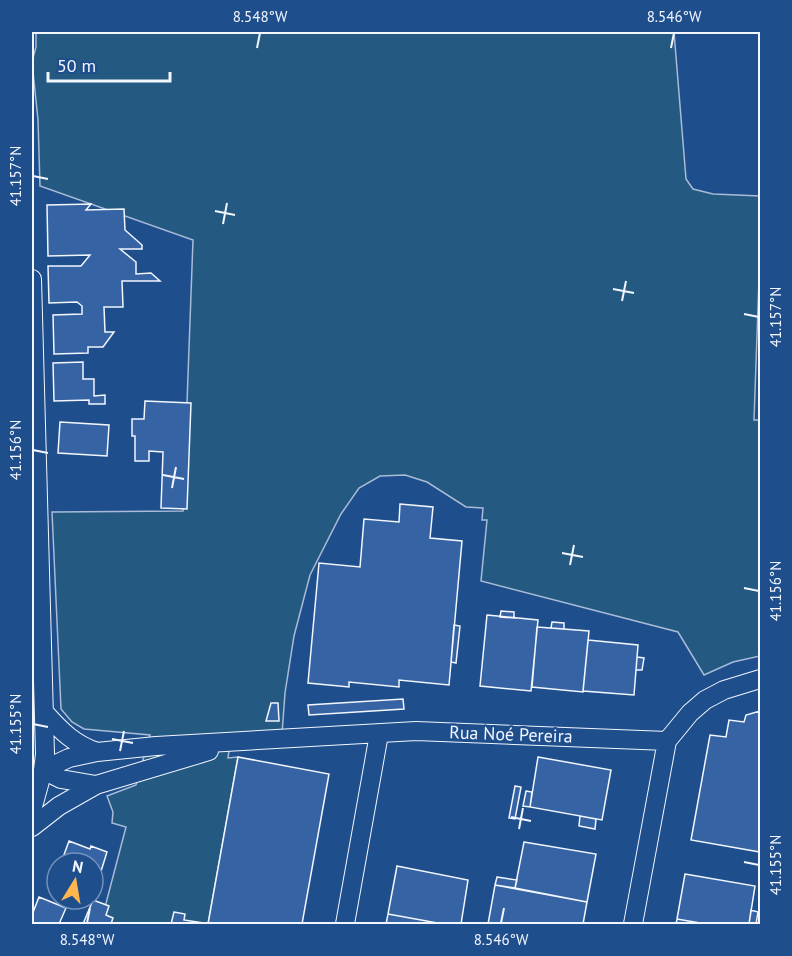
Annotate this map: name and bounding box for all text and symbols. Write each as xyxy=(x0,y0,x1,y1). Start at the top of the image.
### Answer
text: 8.548°W xyxy=(233,7,288,26)
text: 8.546°W xyxy=(647,7,702,26)
scale bar xyxy=(48,45,170,83)
text: 50 m xyxy=(57,54,96,77)
text: 41.157°N xyxy=(6,146,25,206)
text: 41.157°N xyxy=(766,287,785,347)
text: 41.156°N xyxy=(6,420,25,480)
text: 41.156°N xyxy=(766,561,785,621)
text: 41.155°N xyxy=(6,694,25,754)
street label: Rua Noé Pereira xyxy=(449,720,573,748)
text: 41.155°N xyxy=(766,835,785,895)
north arrow xyxy=(45,851,105,911)
text: N xyxy=(71,855,85,877)
text: 8.548°W xyxy=(60,930,115,949)
text: 8.546°W xyxy=(474,930,529,949)

